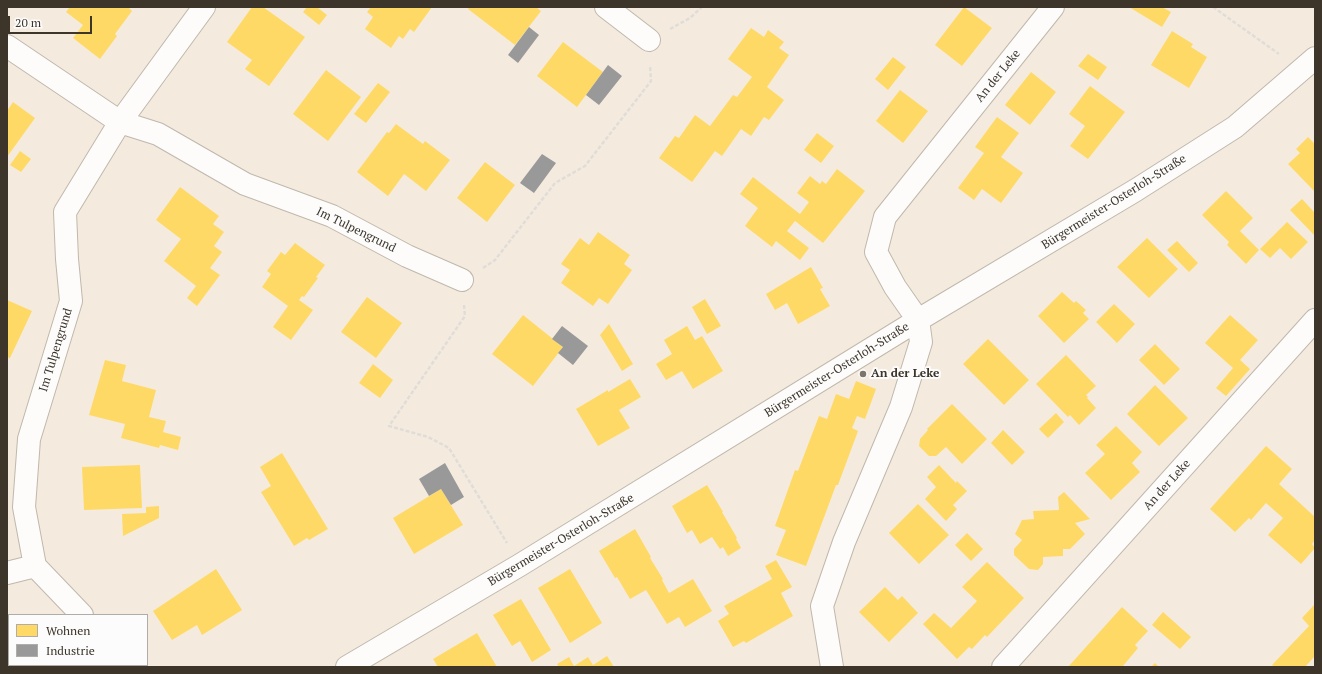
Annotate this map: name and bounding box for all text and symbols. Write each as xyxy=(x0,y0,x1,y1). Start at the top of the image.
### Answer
scale bar xyxy=(10,8,94,34)
text: 20 m xyxy=(15,15,41,30)
street label: An der Leke xyxy=(973,47,1023,105)
street label: Bürgermeister-Osterloh-Straße xyxy=(1039,151,1189,253)
street label: Im Tulpengrund xyxy=(314,205,398,255)
street label: Im Tulpengrund xyxy=(36,306,76,394)
street label: Bürgermeister-Osterloh-Straße xyxy=(762,319,912,421)
place label: An der Leke xyxy=(871,367,939,381)
marker: An der Leke xyxy=(858,369,868,379)
street label: An der Leke xyxy=(1141,457,1193,513)
street label: Bürgermeister-Osterloh-Straße xyxy=(485,491,637,589)
legend xyxy=(8,614,148,666)
text: Wohnen xyxy=(46,623,90,638)
text: Industrie xyxy=(46,643,95,658)

